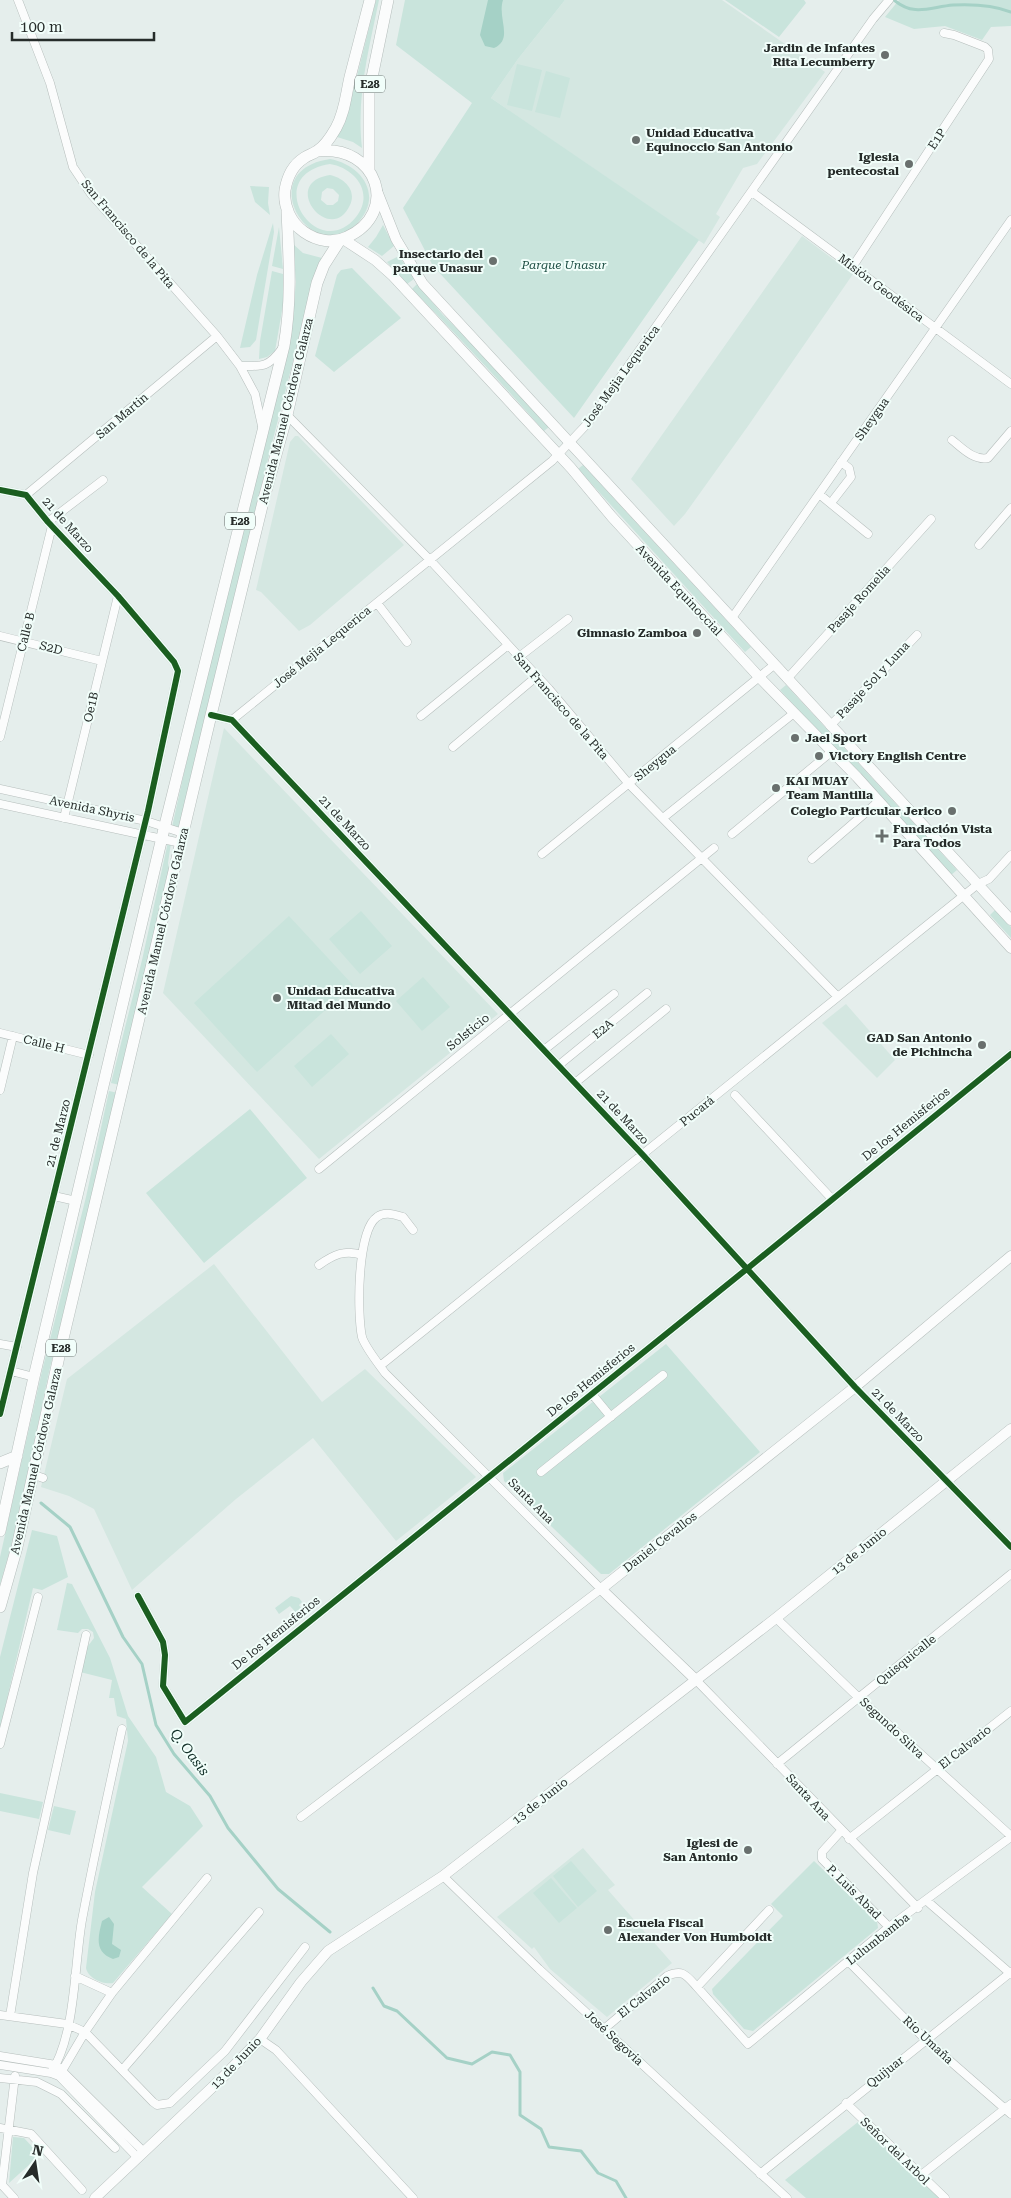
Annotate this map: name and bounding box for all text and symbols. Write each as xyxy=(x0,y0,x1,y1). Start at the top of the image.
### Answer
scale bar xyxy=(12,10,155,42)
text: 100 m xyxy=(20,18,63,36)
place label: Jardin de Infantes Rita Lecumberry xyxy=(764,41,876,69)
marker: Jardin de Infantes Rita Lecumberry xyxy=(879,49,891,61)
road number: E28 xyxy=(355,76,385,92)
place label: Unidad Educativa Equinoccio San Antonio xyxy=(646,126,793,154)
street label: E1P xyxy=(925,126,949,152)
marker: Unidad Educativa Equinoccio San Antonio xyxy=(630,134,642,146)
place label: Iglesia pentecostal xyxy=(827,150,899,178)
marker: Iglesia pentecostal xyxy=(903,158,915,170)
street label: San Francisco de la Pita xyxy=(78,177,178,291)
place label: Insectario del parque Unasur xyxy=(393,247,484,275)
street label: Misión Geodésica xyxy=(835,251,927,325)
marker: Insectario del parque Unasur xyxy=(487,255,499,267)
park label: Parque Unasur xyxy=(521,258,606,272)
street label: Avenida Manuel Córdova Galarza xyxy=(256,316,316,506)
street label: José Mejia Lequerica xyxy=(580,322,663,429)
street label: San Martin xyxy=(93,390,151,442)
street label: Sheygua xyxy=(852,394,892,443)
street label: 21 de Marzo xyxy=(40,494,96,556)
road number: E28 xyxy=(225,512,255,530)
street label: Avenida Equinoccial xyxy=(633,542,725,639)
street label: Pasaje Romelia xyxy=(825,562,893,636)
street label: José Mejia Lequerica xyxy=(270,603,374,691)
street label: Calle B xyxy=(14,611,38,653)
place label: Gimnasio Zamboa xyxy=(577,626,687,640)
marker: Gimnasio Zamboa xyxy=(691,627,703,639)
street label: S2D xyxy=(38,638,64,658)
street label: Pasaje Sol y Luna xyxy=(834,638,913,721)
street label: San Francisco de la Pita xyxy=(511,650,612,763)
street label: Oe1B xyxy=(81,690,101,724)
place label: Jael Sport xyxy=(805,731,867,745)
marker: Jael Sport xyxy=(789,732,801,744)
street label: Sheygua xyxy=(631,742,679,784)
place label: Victory English Centre xyxy=(829,749,966,763)
marker: Victory English Centre xyxy=(813,750,825,762)
place label: KAI MUAY Team Mantilla xyxy=(786,774,873,802)
marker: KAI MUAY Team Mantilla xyxy=(770,782,782,794)
street label: Avenida Shyris xyxy=(48,793,136,825)
street label: 21 de Marzo xyxy=(316,793,374,853)
place label: Colegio Particular Jerico xyxy=(791,804,942,818)
marker: Colegio Particular Jerico xyxy=(946,805,958,817)
place label: Fundación Vista Para Todos xyxy=(893,822,992,850)
street label: Avenida Manuel Córdova Galarza xyxy=(135,826,191,1016)
marker: Fundación Vista Para Todos xyxy=(875,829,889,843)
place label: Unidad Educativa Mitad del Mundo xyxy=(287,984,395,1012)
marker: Unidad Educativa Mitad del Mundo xyxy=(271,992,283,1004)
street label: Solsticio xyxy=(444,1011,492,1053)
street label: E2A xyxy=(590,1016,617,1042)
place label: GAD San Antonio de Pichincha xyxy=(867,1031,972,1059)
street label: Calle H xyxy=(22,1032,66,1056)
marker: GAD San Antonio de Pichincha xyxy=(976,1039,988,1051)
street label: De los Hemisferios xyxy=(859,1084,953,1164)
street label: 21 de Marzo xyxy=(594,1087,652,1147)
street label: Pucará xyxy=(677,1093,717,1129)
street label: 21 de Marzo xyxy=(43,1098,73,1168)
road number: E28 xyxy=(46,1340,76,1356)
street label: De los Hemisferios xyxy=(544,1340,638,1420)
street label: Avenida Manuel Córdova Galarza xyxy=(8,1366,64,1556)
street label: 21 de Marzo xyxy=(869,1385,927,1445)
street label: Santa Ana xyxy=(505,1475,557,1527)
street label: Daniel Cevallos xyxy=(620,1509,700,1575)
street label: 13 de Junio xyxy=(829,1525,889,1577)
street label: De los Hemisferios xyxy=(229,1593,323,1673)
street label: Quisquicalle xyxy=(873,1631,939,1688)
street label: Segundo Silva xyxy=(857,1695,927,1762)
street label: El Calvario xyxy=(936,1722,994,1772)
water label: Q. Oasis xyxy=(167,1726,213,1779)
street label: Santa Ana xyxy=(783,1771,833,1823)
street label: 13 de Junio xyxy=(509,1775,571,1827)
place label: Iglesi de San Antonio xyxy=(663,1836,738,1864)
marker: Iglesi de San Antonio xyxy=(742,1844,754,1856)
street label: P. Luis Abad xyxy=(824,1862,884,1922)
street label: Lulumbamba xyxy=(844,1910,913,1968)
place label: Escuela Fiscal Alexander Von Humboldt xyxy=(618,1916,772,1944)
marker: Escuela Fiscal Alexander Von Humboldt xyxy=(602,1924,614,1936)
street label: El Calvario xyxy=(615,1971,673,2021)
street label: José Segovia xyxy=(582,2008,646,2069)
street label: Río Umaña xyxy=(900,2013,956,2067)
street label: 13 de Junio xyxy=(208,2034,264,2092)
street label: Quijuar xyxy=(864,2053,906,2091)
street label: Señor del Arbol xyxy=(858,2115,933,2188)
north arrow xyxy=(10,2138,60,2188)
text: N xyxy=(31,2141,45,2159)

